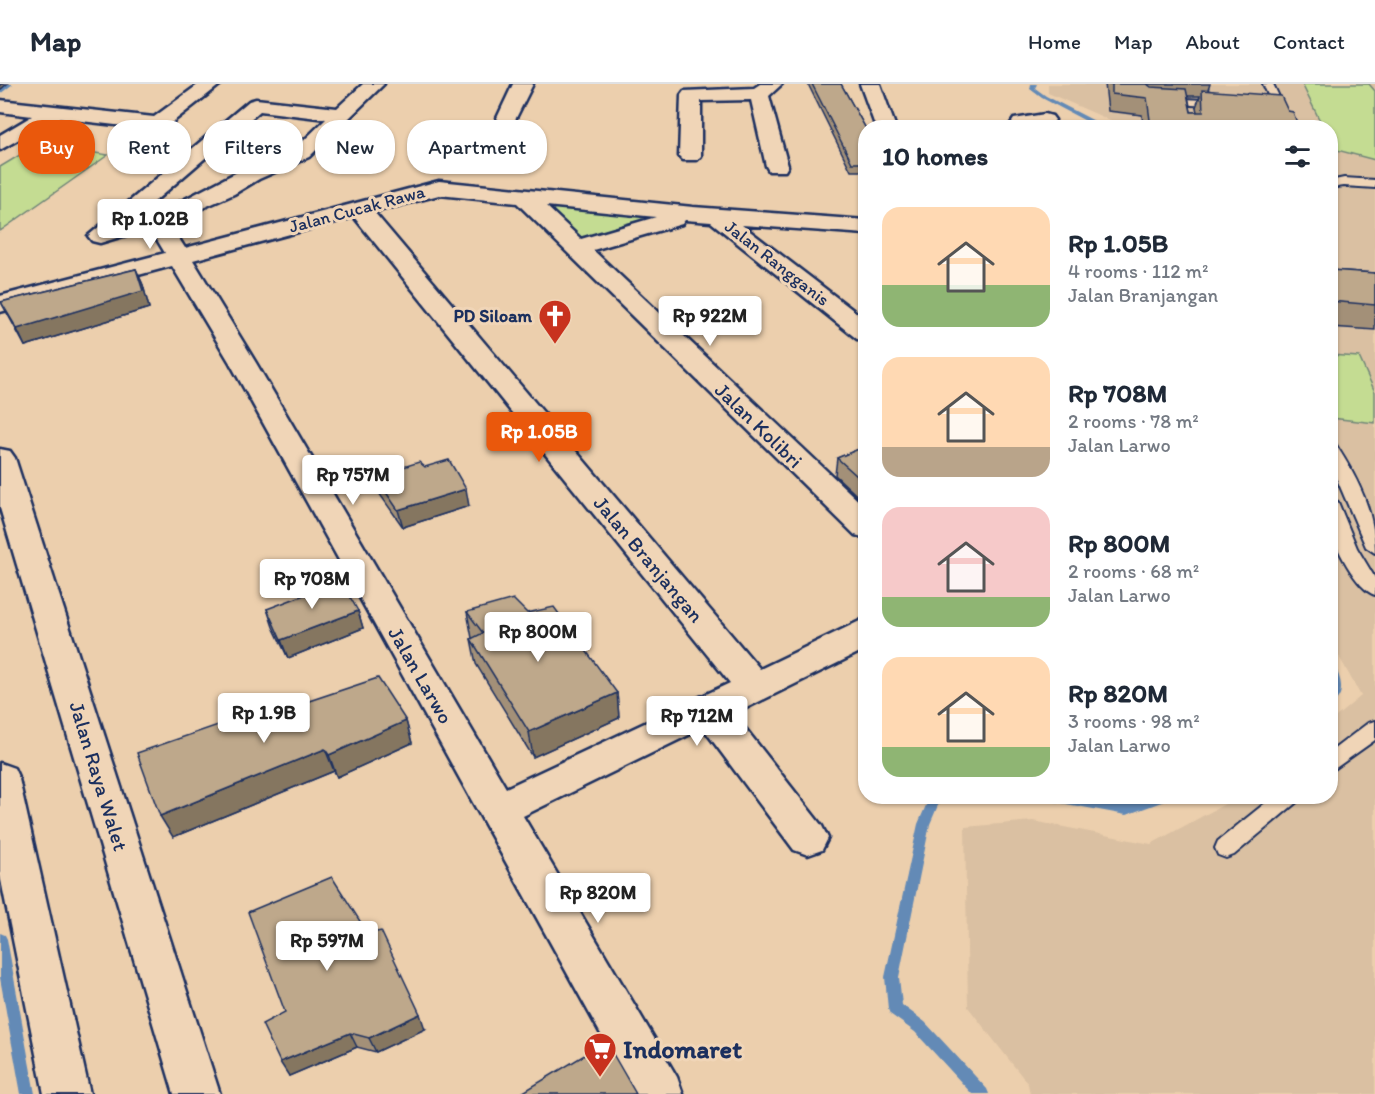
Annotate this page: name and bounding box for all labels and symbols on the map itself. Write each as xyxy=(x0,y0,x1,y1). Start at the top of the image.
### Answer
street label: Jalan Cucak Rawa xyxy=(287,180,428,238)
pin: Rp 1.02B xyxy=(88,199,212,250)
street label: Jalan Rangganis xyxy=(720,215,834,311)
pin: Rp 922M xyxy=(655,296,765,347)
church icon: PD Siloam xyxy=(537,298,573,345)
place label: PD Siloam xyxy=(453,305,533,327)
street label: Jalan Kolibri xyxy=(710,377,808,473)
pin: Rp 1.05B xyxy=(477,412,601,463)
pin: Rp 757M xyxy=(298,455,408,506)
street label: Jalan Branjangan xyxy=(589,491,709,627)
pin: Rp 708M xyxy=(257,559,367,610)
pin: Rp 800M xyxy=(483,612,593,663)
street label: Jalan Larwo xyxy=(383,622,459,728)
pin: Rp 1.9B xyxy=(209,693,319,744)
pin: Rp 712M xyxy=(642,696,752,747)
street label: Jalan Raya Walet xyxy=(64,698,134,854)
pin: Rp 820M xyxy=(543,873,653,924)
pin: Rp 597M xyxy=(272,921,382,972)
supermarket icon: Indomaret xyxy=(582,1031,618,1078)
place label: Indomaret xyxy=(623,1033,742,1065)

